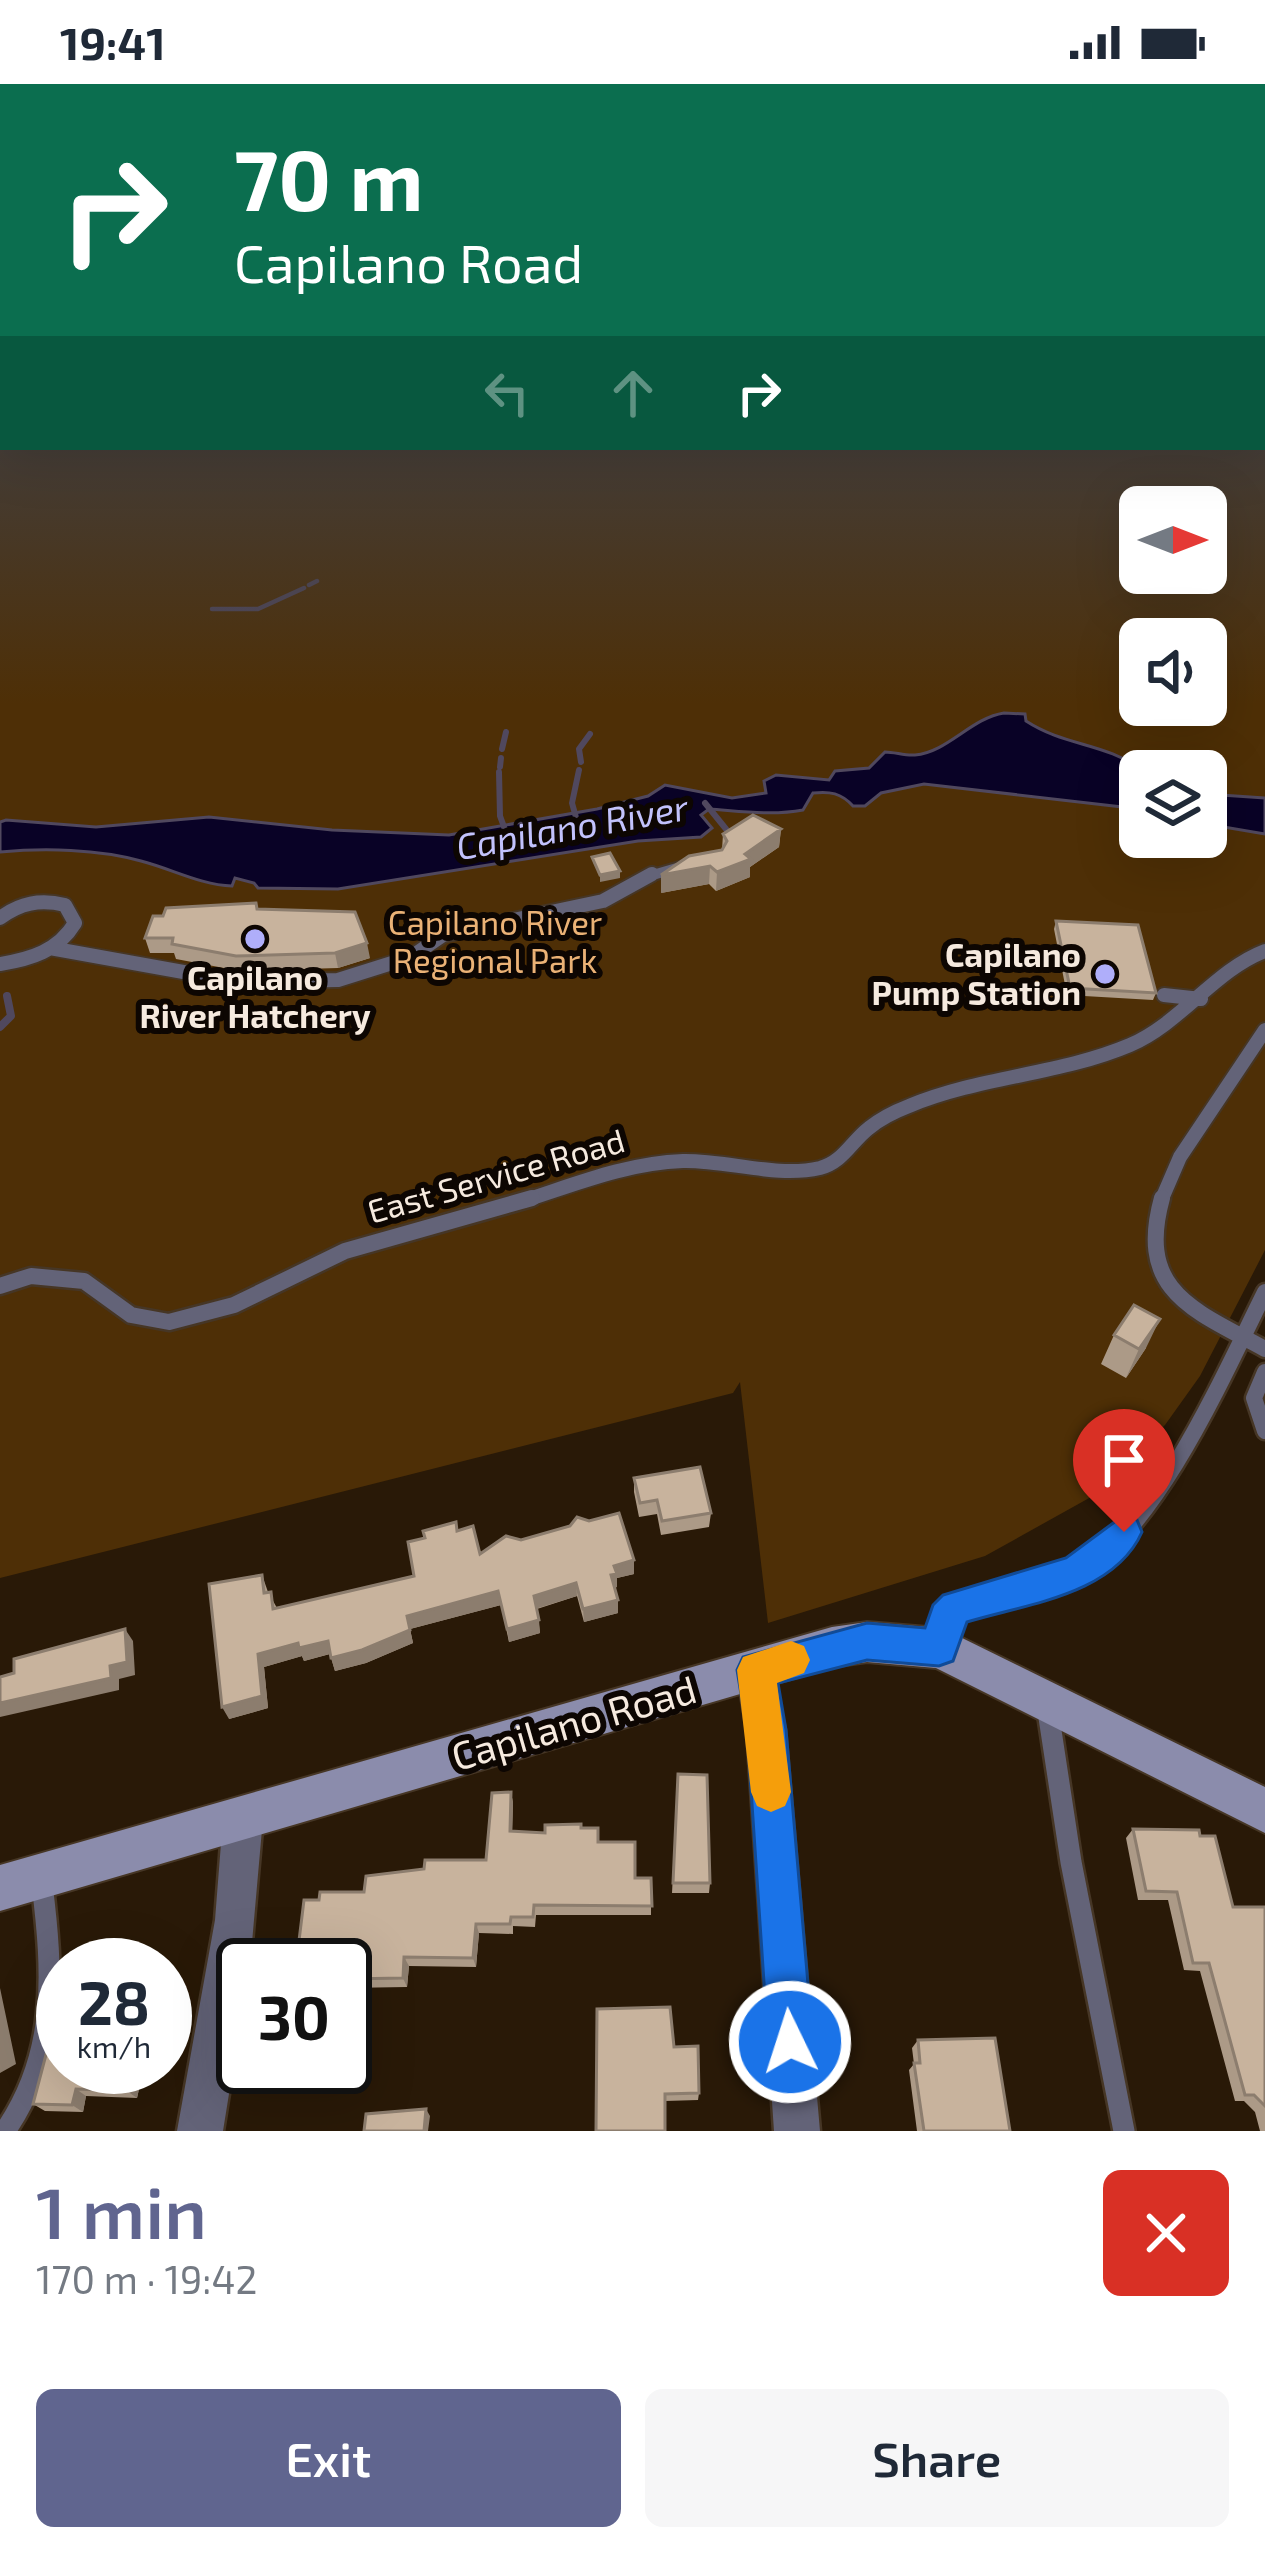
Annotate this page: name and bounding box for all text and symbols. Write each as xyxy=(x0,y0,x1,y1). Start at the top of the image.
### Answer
text: 19:41 xyxy=(60,15,166,69)
text: 70 m xyxy=(234,127,424,228)
icon: right xyxy=(36,132,192,288)
text: Capilano Road xyxy=(234,229,583,294)
icon: left xyxy=(474,360,540,426)
icon: ahead xyxy=(600,360,666,426)
icon: right xyxy=(726,360,792,426)
north arrow xyxy=(1119,486,1227,594)
map controls xyxy=(1119,486,1227,858)
button: sound xyxy=(1119,618,1227,726)
button: layers xyxy=(1119,750,1227,858)
water label: Capilano River xyxy=(452,784,692,867)
park label: Capilano River Regional Park xyxy=(388,902,602,980)
marker: Capilano River Hatchery xyxy=(242,926,268,952)
place label: Capilano Pump Station xyxy=(872,934,1081,1012)
place label: Capilano River Hatchery xyxy=(139,957,371,1035)
marker: Capilano Pump Station xyxy=(1092,961,1118,987)
street label: East Service Road xyxy=(363,1119,629,1231)
pin xyxy=(1073,1409,1175,1532)
icon: arrive xyxy=(1091,1427,1157,1493)
street label: Capilano Road xyxy=(446,1664,701,1779)
speed limit sign: 30 xyxy=(216,1938,372,2094)
text: 28 xyxy=(78,1965,150,2037)
position arrow xyxy=(727,1979,853,2105)
text: km/h xyxy=(77,2028,151,2064)
text: 1 min xyxy=(36,2167,207,2253)
button: close xyxy=(1103,2170,1229,2296)
text: 170 m · 19:42 xyxy=(36,2255,257,2302)
button: Exit xyxy=(36,2389,621,2527)
button: Share xyxy=(645,2389,1229,2527)

